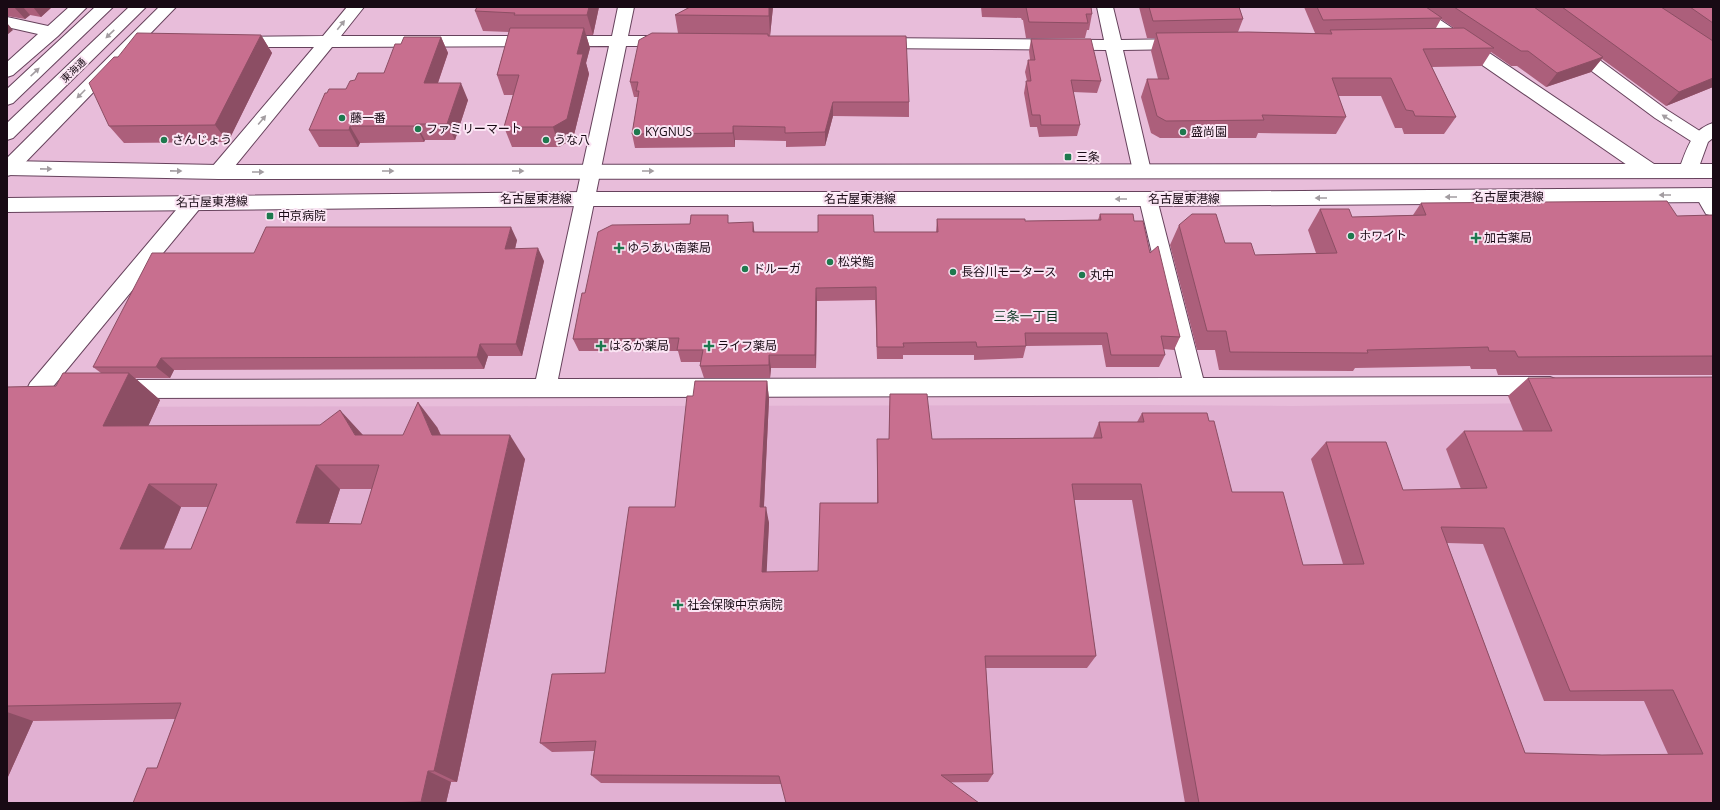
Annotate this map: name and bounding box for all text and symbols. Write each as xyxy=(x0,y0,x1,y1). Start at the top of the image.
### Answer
one-way arrow xyxy=(336,20,345,30)
one-way arrow xyxy=(105,29,115,39)
street label: 東海通 xyxy=(57,55,89,85)
one-way arrow xyxy=(31,68,40,77)
one-way arrow xyxy=(76,89,86,99)
place label: 藤一番 xyxy=(350,109,386,126)
marker: 藤一番 xyxy=(337,113,347,123)
one-way arrow xyxy=(1662,114,1672,122)
one-way arrow xyxy=(257,115,266,126)
place label: ファミリーマート xyxy=(426,120,522,137)
place label: KYGNUS xyxy=(645,123,692,140)
place label: 盛尚園 xyxy=(1191,123,1227,140)
marker: ファミリーマート xyxy=(413,124,423,134)
marker: KYGNUS xyxy=(632,127,642,137)
marker: 盛尚園 xyxy=(1178,127,1188,137)
place label: さんじょう xyxy=(172,131,232,148)
place label: うな八 xyxy=(554,131,590,148)
marker: さんじょう xyxy=(159,135,169,145)
marker: うな八 xyxy=(541,135,551,145)
place label: 三条 xyxy=(1076,148,1100,165)
marker: 三条 xyxy=(1063,152,1073,162)
one-way arrow xyxy=(40,166,53,172)
one-way arrow xyxy=(170,168,183,174)
one-way arrow xyxy=(382,168,395,174)
one-way arrow xyxy=(512,168,525,174)
one-way arrow xyxy=(642,168,655,174)
one-way arrow xyxy=(252,169,265,175)
street label: 名古屋東港線 xyxy=(1472,188,1544,205)
street label: 名古屋東港線 xyxy=(500,190,572,207)
street label: 名古屋東港線 xyxy=(824,190,896,207)
street label: 名古屋東港線 xyxy=(1148,190,1220,207)
street label: 名古屋東港線 xyxy=(176,192,248,211)
one-way arrow xyxy=(1658,192,1671,198)
one-way arrow xyxy=(1444,194,1457,200)
one-way arrow xyxy=(1314,195,1327,201)
one-way arrow xyxy=(1114,196,1127,202)
place label: 中京病院 xyxy=(278,207,326,224)
marker: 中京病院 xyxy=(265,211,275,221)
place label: ホワイト xyxy=(1359,227,1407,244)
place label: 加古薬局 xyxy=(1484,229,1532,246)
marker: ホワイト xyxy=(1346,231,1356,241)
marker: 加古薬局 xyxy=(1471,233,1481,243)
place label: ゆうあい南薬局 xyxy=(627,239,711,256)
marker: ゆうあい南薬局 xyxy=(614,243,624,253)
place label: 松栄鮨 xyxy=(838,253,874,270)
marker: 松栄鮨 xyxy=(825,257,835,267)
place label: ドルーガ xyxy=(753,260,801,277)
place label: 長谷川モータース xyxy=(961,263,1056,280)
marker: ドルーガ xyxy=(740,264,750,274)
place label: 丸中 xyxy=(1090,266,1114,283)
marker: 長谷川モータース xyxy=(948,267,958,277)
marker: 丸中 xyxy=(1077,270,1087,280)
district label: 三条一丁目 xyxy=(993,307,1059,325)
place label: はるか薬局 xyxy=(609,337,669,354)
place label: ライフ薬局 xyxy=(717,337,777,354)
marker: はるか薬局 xyxy=(596,341,606,351)
marker: ライフ薬局 xyxy=(704,341,714,351)
place label: 社会保険中京病院 xyxy=(687,596,783,613)
marker: 社会保険中京病院 xyxy=(672,599,684,611)

